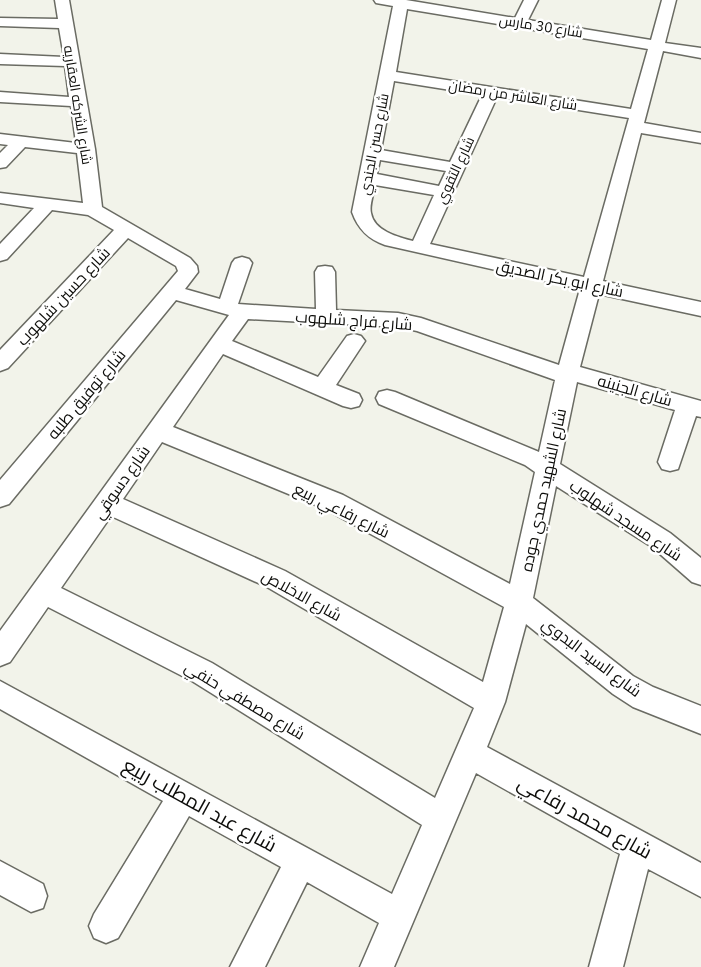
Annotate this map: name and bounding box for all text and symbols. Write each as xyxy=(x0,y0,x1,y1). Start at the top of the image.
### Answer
street label: شارع 30 مارس xyxy=(498,11,584,41)
street label: شارع الشركه العقاريه xyxy=(60,44,96,166)
street label: شارع العاشر من رمضان xyxy=(447,76,579,114)
street label: شارع حسن الجندي xyxy=(355,92,396,197)
street label: شارع التقوي xyxy=(432,134,481,208)
street label: شارع حسين شلهوب xyxy=(12,242,115,351)
street label: شارع ابو بكر الصديق xyxy=(494,255,625,303)
street label: شارع فراج شلهوب xyxy=(295,306,413,336)
street label: شارع توفيق طلبه xyxy=(42,345,131,444)
street label: شارع الجنينه xyxy=(595,370,675,412)
street label: شارع الشهيد حمدي جوده xyxy=(516,407,574,574)
street label: شارع دسوقي xyxy=(88,441,157,525)
street label: شارع مسجد شهلوب xyxy=(565,475,686,567)
street label: شارع رفاعي ربيع xyxy=(289,478,393,545)
street label: شارع الاخلاص xyxy=(258,565,345,627)
street label: شارع السيد البدوي xyxy=(536,613,646,704)
street label: شارع مصطفي حنفي xyxy=(179,656,309,747)
street label: شارع عبد المطلب ربيع xyxy=(118,751,282,859)
street label: شارع محمد رفاعي xyxy=(512,768,657,867)

